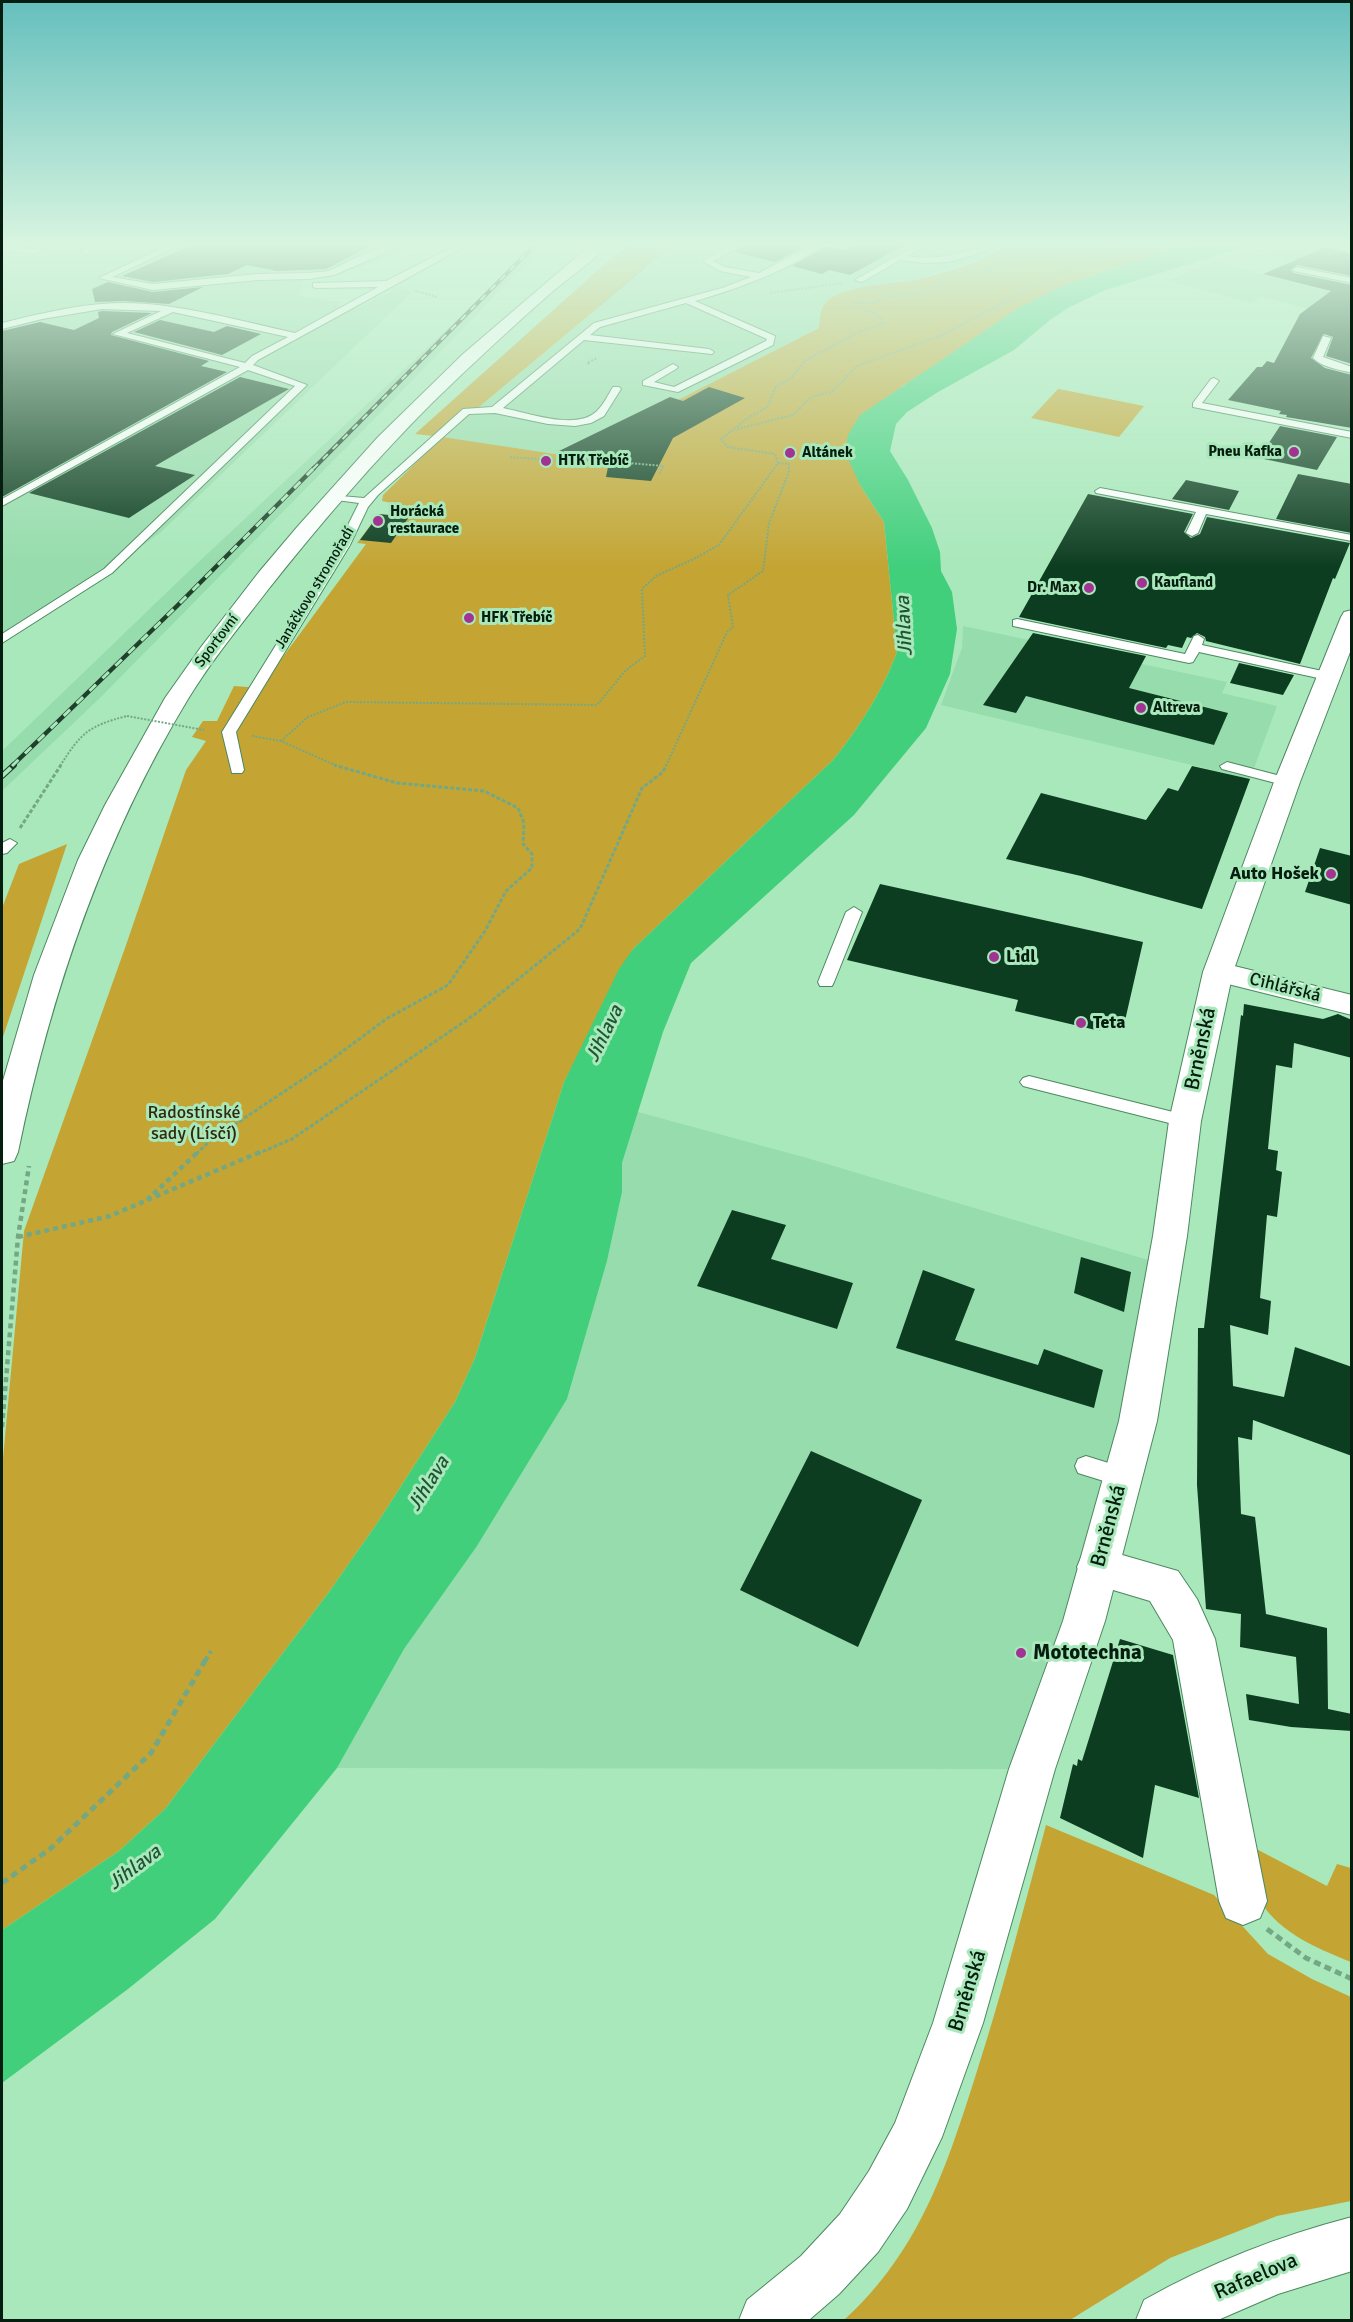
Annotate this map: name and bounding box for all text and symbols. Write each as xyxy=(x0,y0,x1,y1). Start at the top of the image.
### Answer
place label: Pneu Kafka xyxy=(1208,443,1282,461)
place label: Altánek xyxy=(802,444,853,462)
marker: Pneu Kafka xyxy=(1287,445,1301,459)
marker: Altánek xyxy=(783,446,797,460)
place label: HTK Třebíč xyxy=(558,452,629,470)
marker: HTK Třebíč xyxy=(539,454,553,468)
place label: Horácká restaurace xyxy=(390,503,459,538)
marker: Horácká restaurace xyxy=(371,514,385,528)
street label: Janáčkovo stromořadí xyxy=(272,524,358,652)
place label: Kaufland xyxy=(1154,574,1213,592)
marker: Kaufland xyxy=(1135,576,1149,590)
place label: Dr. Max xyxy=(1027,579,1077,597)
marker: Dr. Max xyxy=(1082,581,1096,595)
water label: Jihlava xyxy=(891,595,919,657)
place label: HFK Třebíč xyxy=(481,609,552,627)
street label: Sportovní xyxy=(191,611,243,671)
marker: HFK Třebíč xyxy=(462,611,476,625)
place label: Altreva xyxy=(1153,699,1200,717)
marker: Altreva xyxy=(1134,701,1148,715)
place label: Auto Hošek xyxy=(1230,863,1319,885)
marker: Auto Hošek xyxy=(1324,867,1338,881)
place label: Lidl xyxy=(1006,946,1036,968)
marker: Lidl xyxy=(987,950,1001,964)
street label: Cihlářská xyxy=(1247,969,1323,1007)
water label: Jihlava xyxy=(581,1002,629,1066)
street label: Brněnská xyxy=(1180,1005,1222,1093)
place label: Teta xyxy=(1093,1012,1126,1034)
marker: Teta xyxy=(1074,1016,1088,1030)
park label: Radostínské sady (Lísčí) xyxy=(147,1102,241,1144)
water label: Jihlava xyxy=(403,1452,455,1516)
street label: Brněnská xyxy=(1086,1482,1132,1570)
place label: Mototechna xyxy=(1033,1640,1142,1666)
marker: Mototechna xyxy=(1014,1646,1028,1660)
water label: Jihlava xyxy=(104,1840,166,1896)
street label: Brněnská xyxy=(944,1947,992,2035)
street label: Rafaelova xyxy=(1211,2248,1301,2306)

